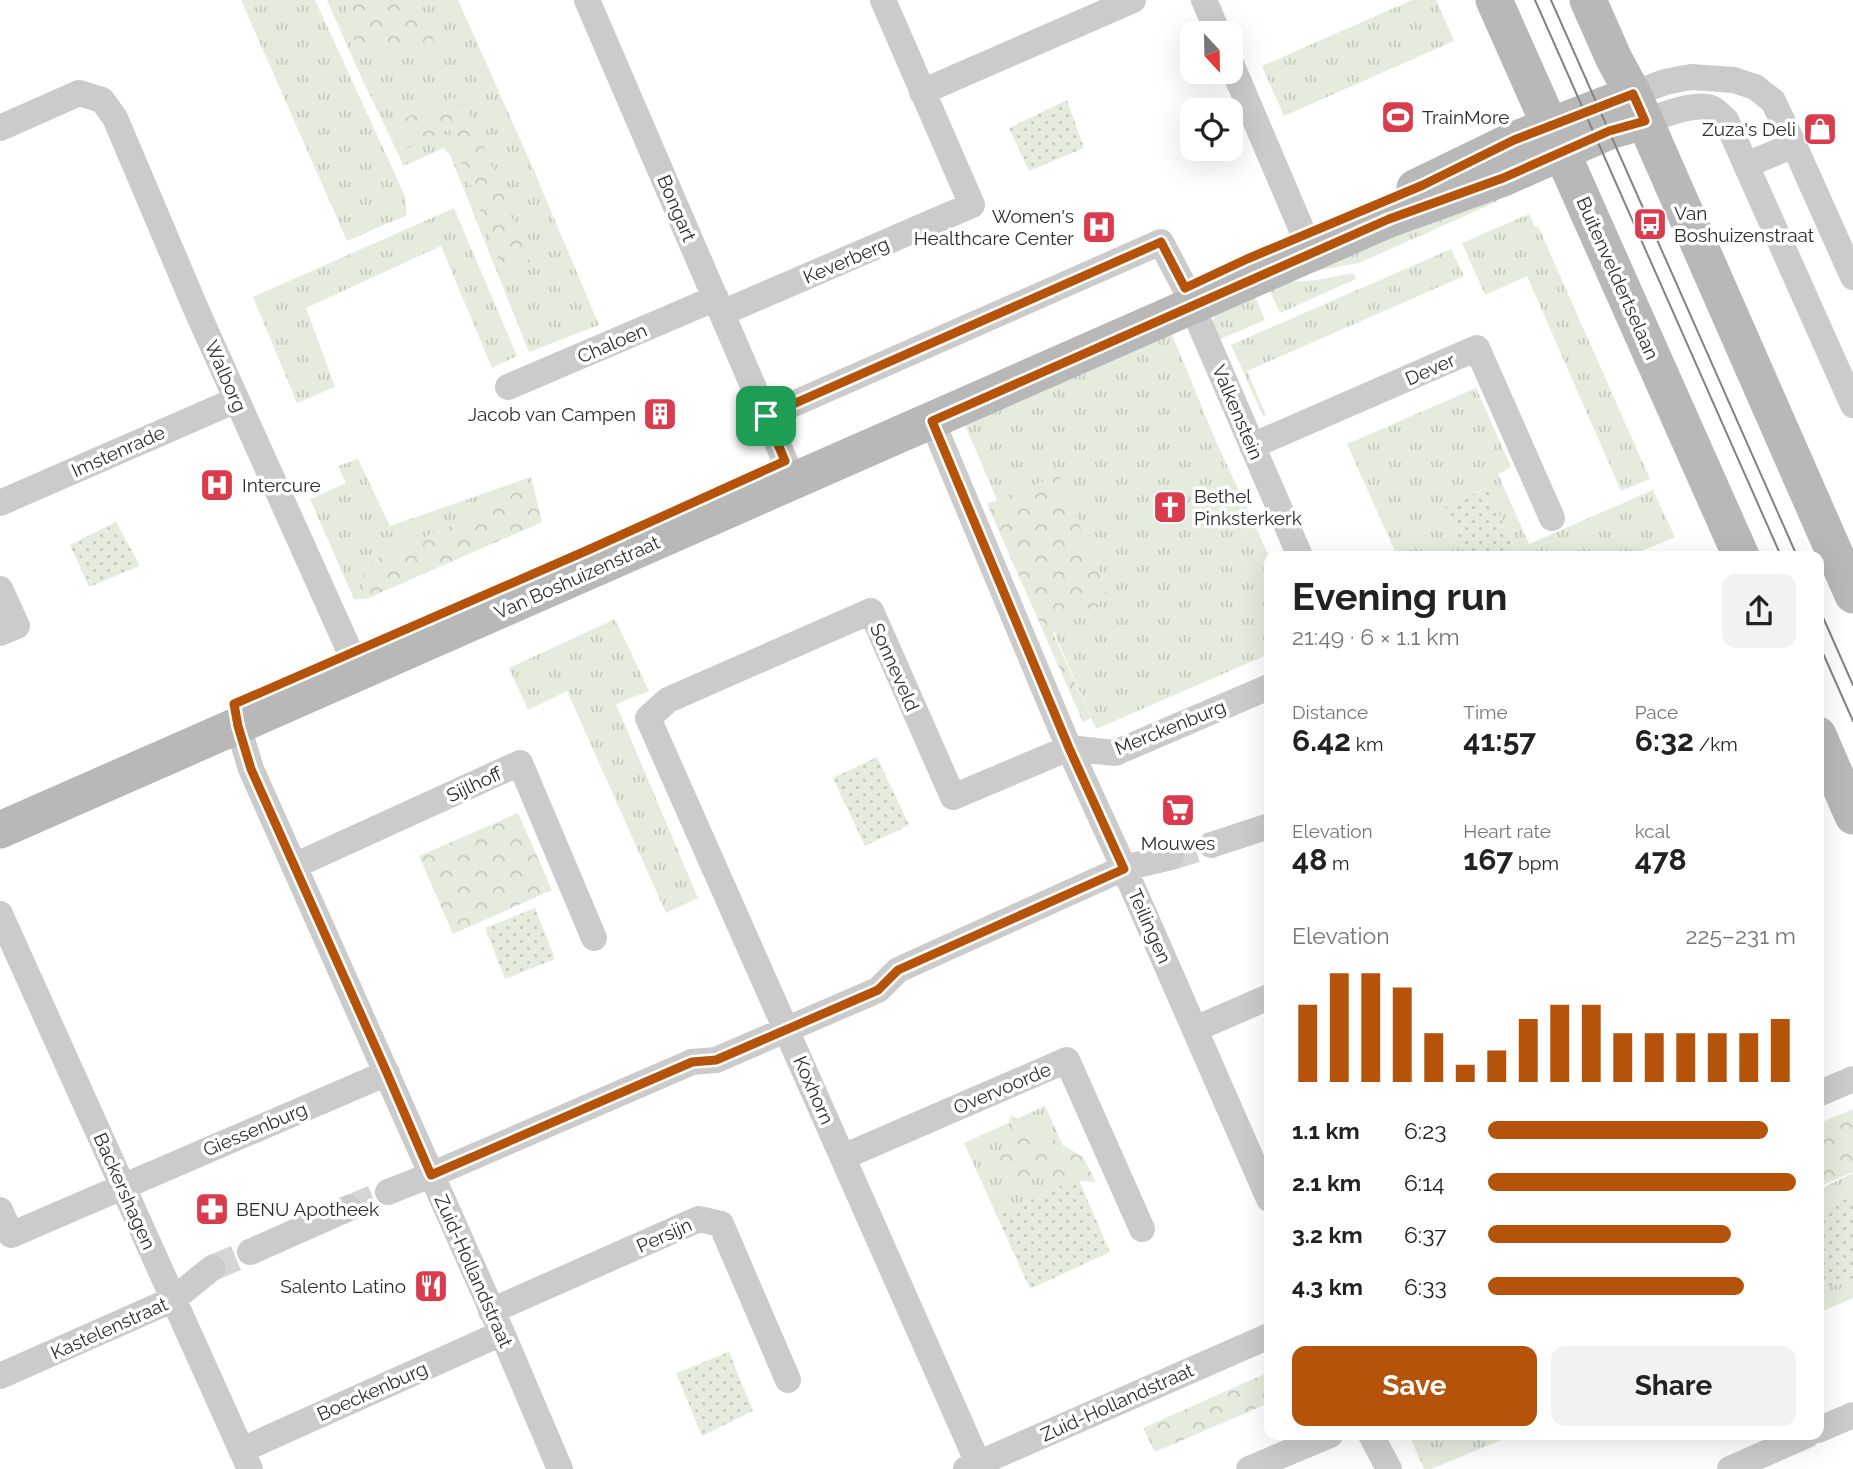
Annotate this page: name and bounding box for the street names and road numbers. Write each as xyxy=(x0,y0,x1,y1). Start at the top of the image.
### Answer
street label: Bongart xyxy=(653,171,701,245)
street label: Buitenveldertselaan xyxy=(1572,193,1664,363)
street label: Keverberg xyxy=(800,232,892,288)
street label: Chaloen xyxy=(574,319,650,367)
street label: Walborg xyxy=(201,337,251,415)
street label: Dever xyxy=(1402,348,1459,390)
street label: Valkenstein xyxy=(1208,361,1268,463)
street label: Imstenrade xyxy=(68,421,168,481)
street label: Van Boshuizenstraat xyxy=(491,530,664,623)
street label: Sonneveld xyxy=(866,620,924,714)
street label: Merckenburg xyxy=(1111,695,1229,759)
street label: Sijlhoff xyxy=(443,761,506,806)
street label: Teilingen xyxy=(1124,885,1176,967)
street label: Koxhorn xyxy=(789,1053,839,1127)
street label: Overvoorde xyxy=(950,1058,1054,1118)
street label: Giessenburg xyxy=(200,1097,310,1161)
street label: Backershagen xyxy=(89,1129,161,1253)
street label: Zuid-Hollandstraat xyxy=(430,1191,518,1351)
street label: Persijn xyxy=(633,1213,695,1257)
street label: Kastelenstraat xyxy=(47,1292,171,1364)
street label: Boeckenburg xyxy=(313,1357,431,1425)
street label: Zuid-Hollandstraat xyxy=(1037,1358,1197,1446)

